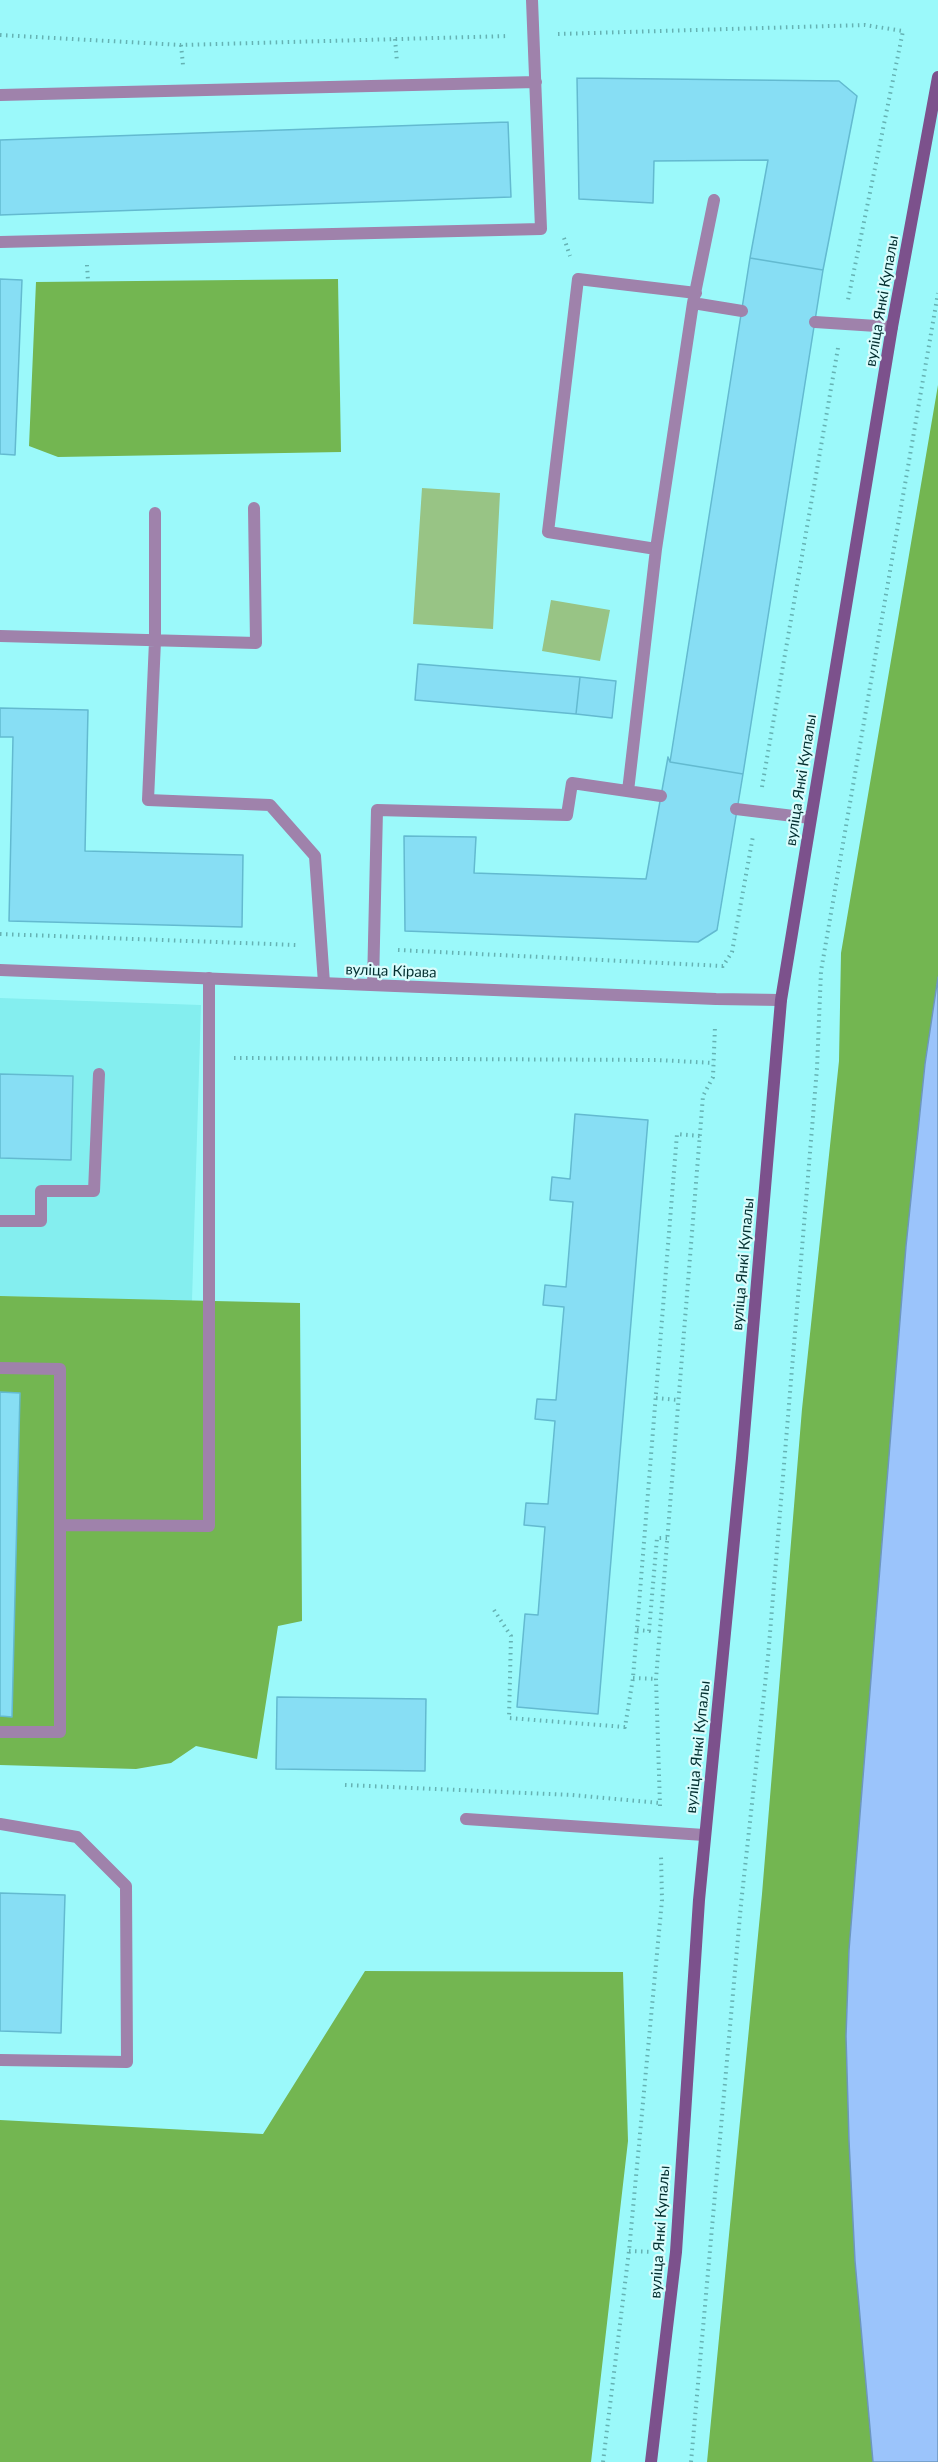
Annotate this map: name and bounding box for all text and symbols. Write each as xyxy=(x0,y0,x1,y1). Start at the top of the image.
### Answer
street label: вуліца Янкі Купалы xyxy=(862,234,902,368)
street label: вуліца Янкі Купалы xyxy=(782,713,820,847)
street label: вуліца Кірава xyxy=(345,960,437,982)
street label: вуліца Янкі Купалы xyxy=(728,1197,758,1331)
street label: вуліца Янкі Купалы xyxy=(682,1680,714,1814)
street label: вуліца Янкі Купалы xyxy=(646,2165,674,2299)

